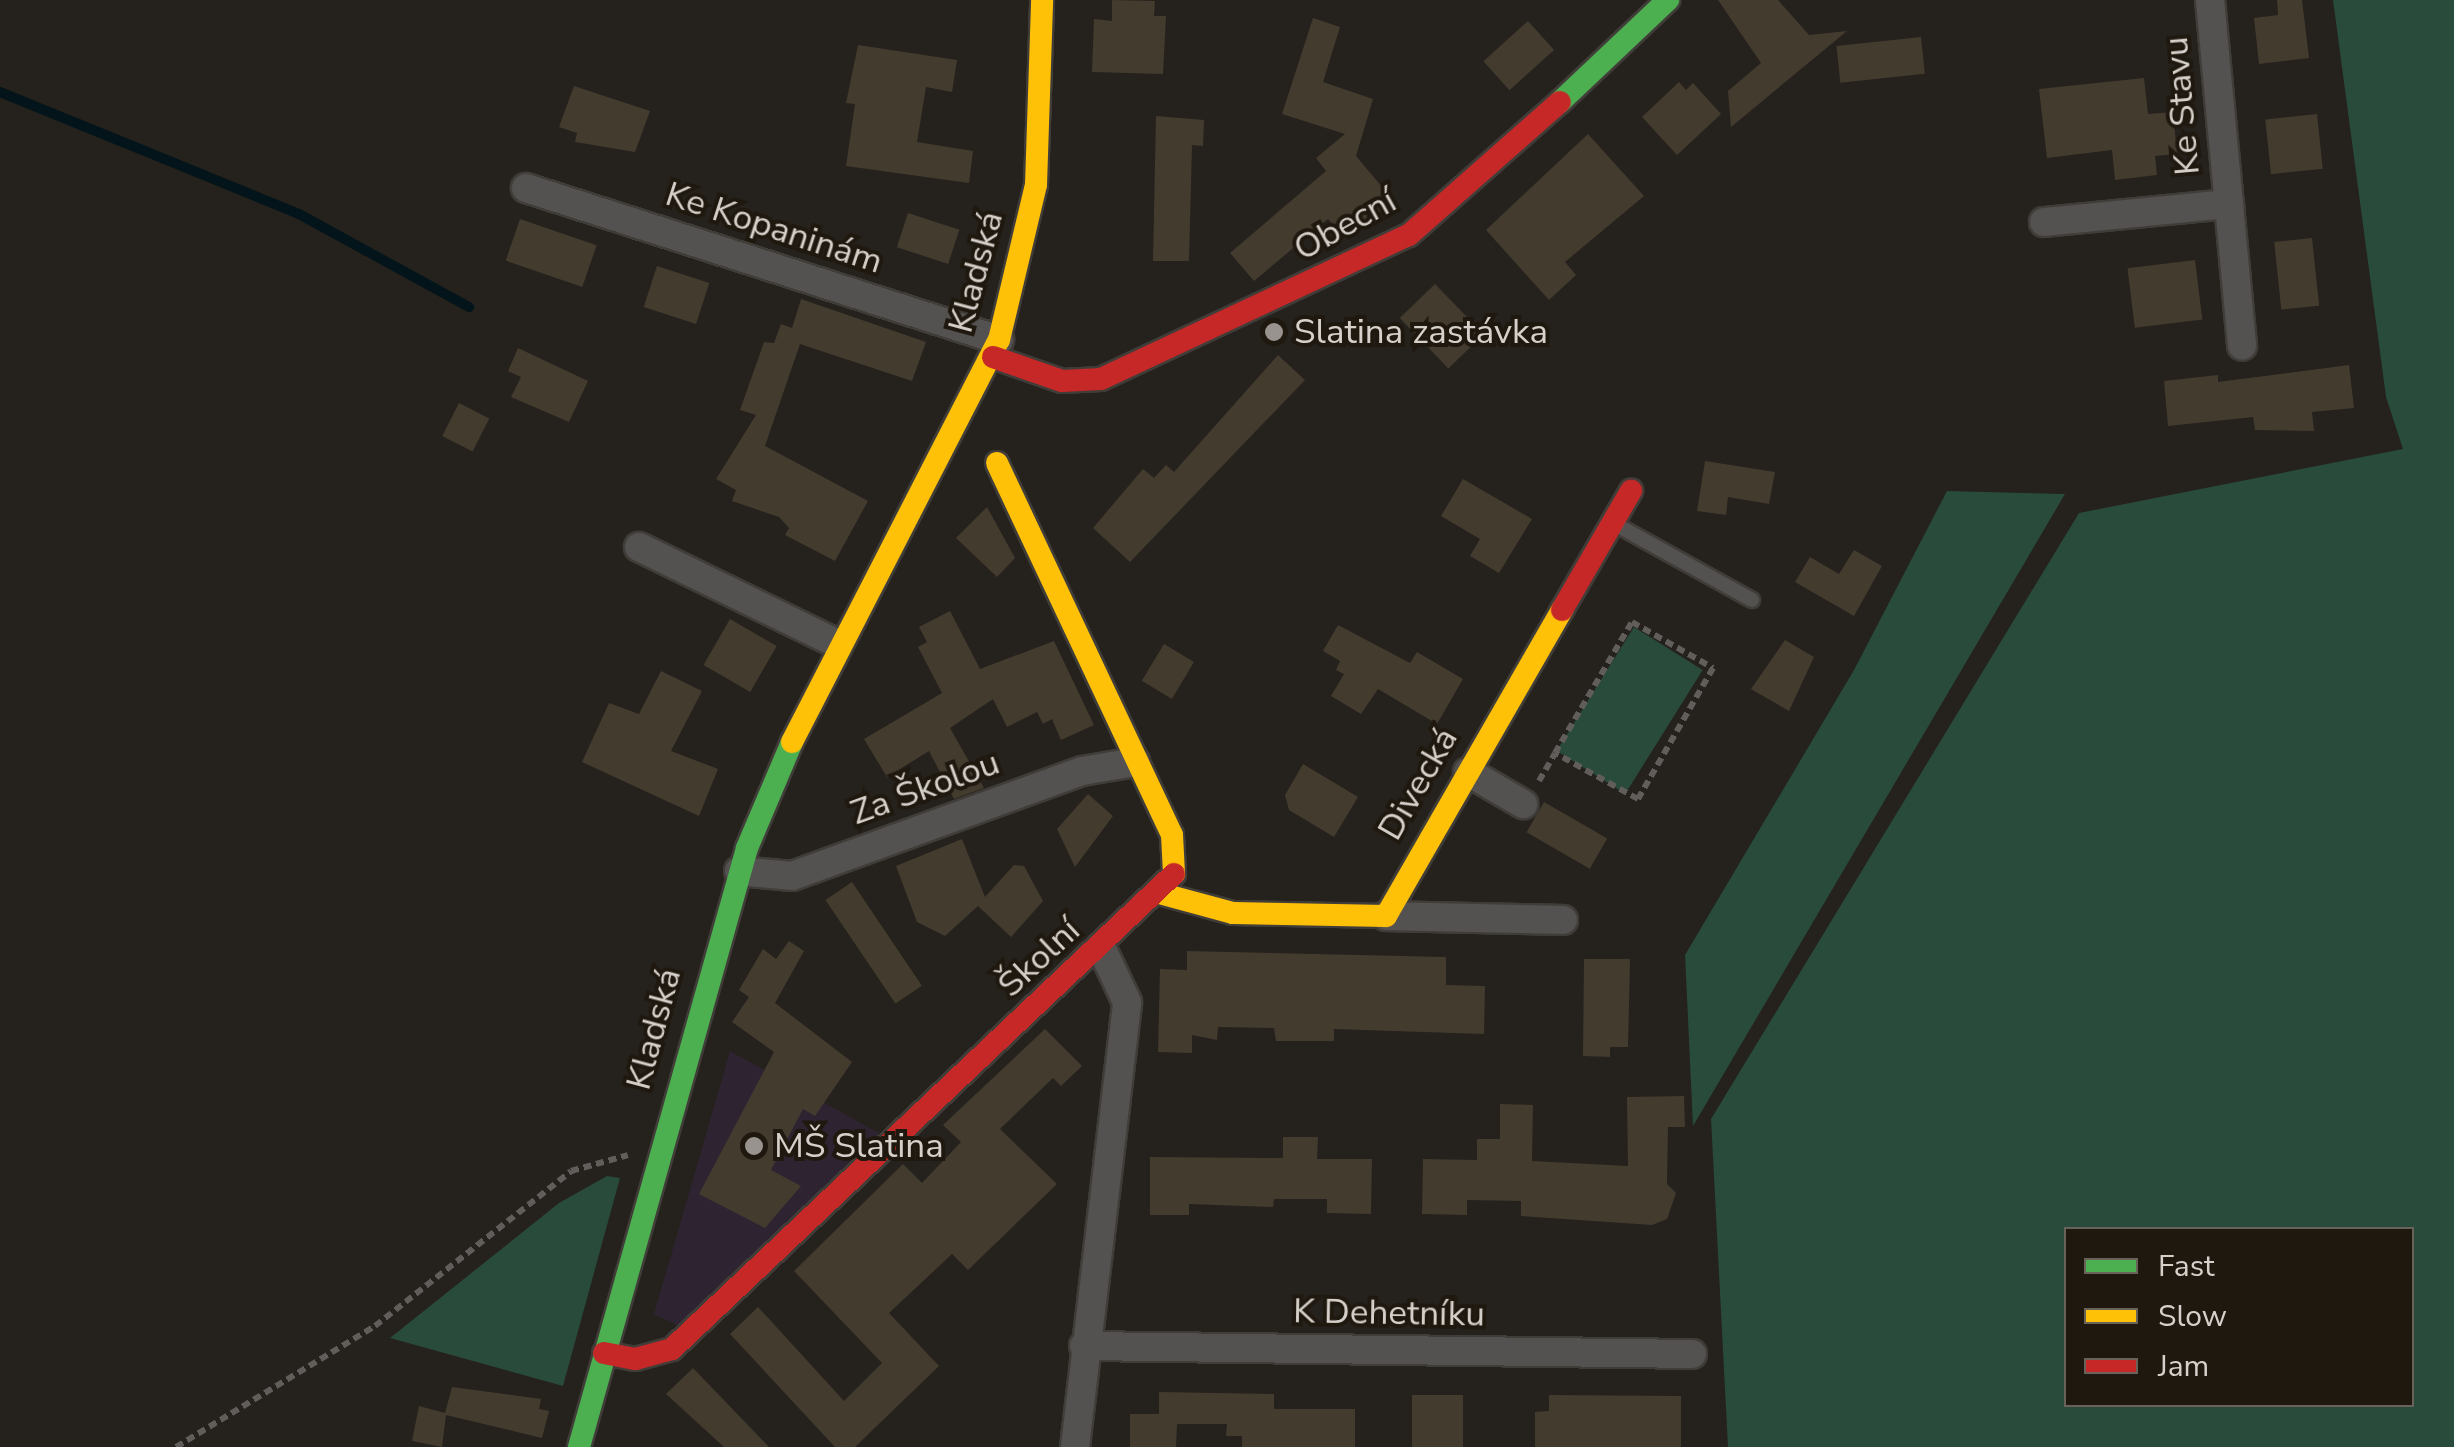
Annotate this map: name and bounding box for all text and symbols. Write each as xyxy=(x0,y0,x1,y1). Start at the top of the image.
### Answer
street label: Ke Stavu xyxy=(2155,35,2209,177)
street label: Ke Kopaninám xyxy=(660,173,888,283)
street label: Obecní xyxy=(1287,180,1403,270)
street label: Kladská xyxy=(940,207,1012,337)
place label: Slatina zastávka xyxy=(1294,311,1548,353)
marker: Slatina zastávka xyxy=(1263,321,1285,343)
street label: Divecká xyxy=(1369,720,1467,848)
street label: Za Školou xyxy=(845,742,1005,834)
street label: Školní xyxy=(989,910,1089,1006)
street label: Kladská xyxy=(618,964,690,1094)
place label: MŠ Slatina xyxy=(774,1125,944,1167)
marker: MŠ Slatina xyxy=(743,1135,765,1157)
legend xyxy=(2064,1227,2414,1407)
text: Fast xyxy=(2158,1246,2215,1287)
street label: K Dehetníku xyxy=(1293,1290,1485,1336)
text: Slow xyxy=(2158,1296,2227,1337)
text: Jam xyxy=(2158,1346,2209,1387)

